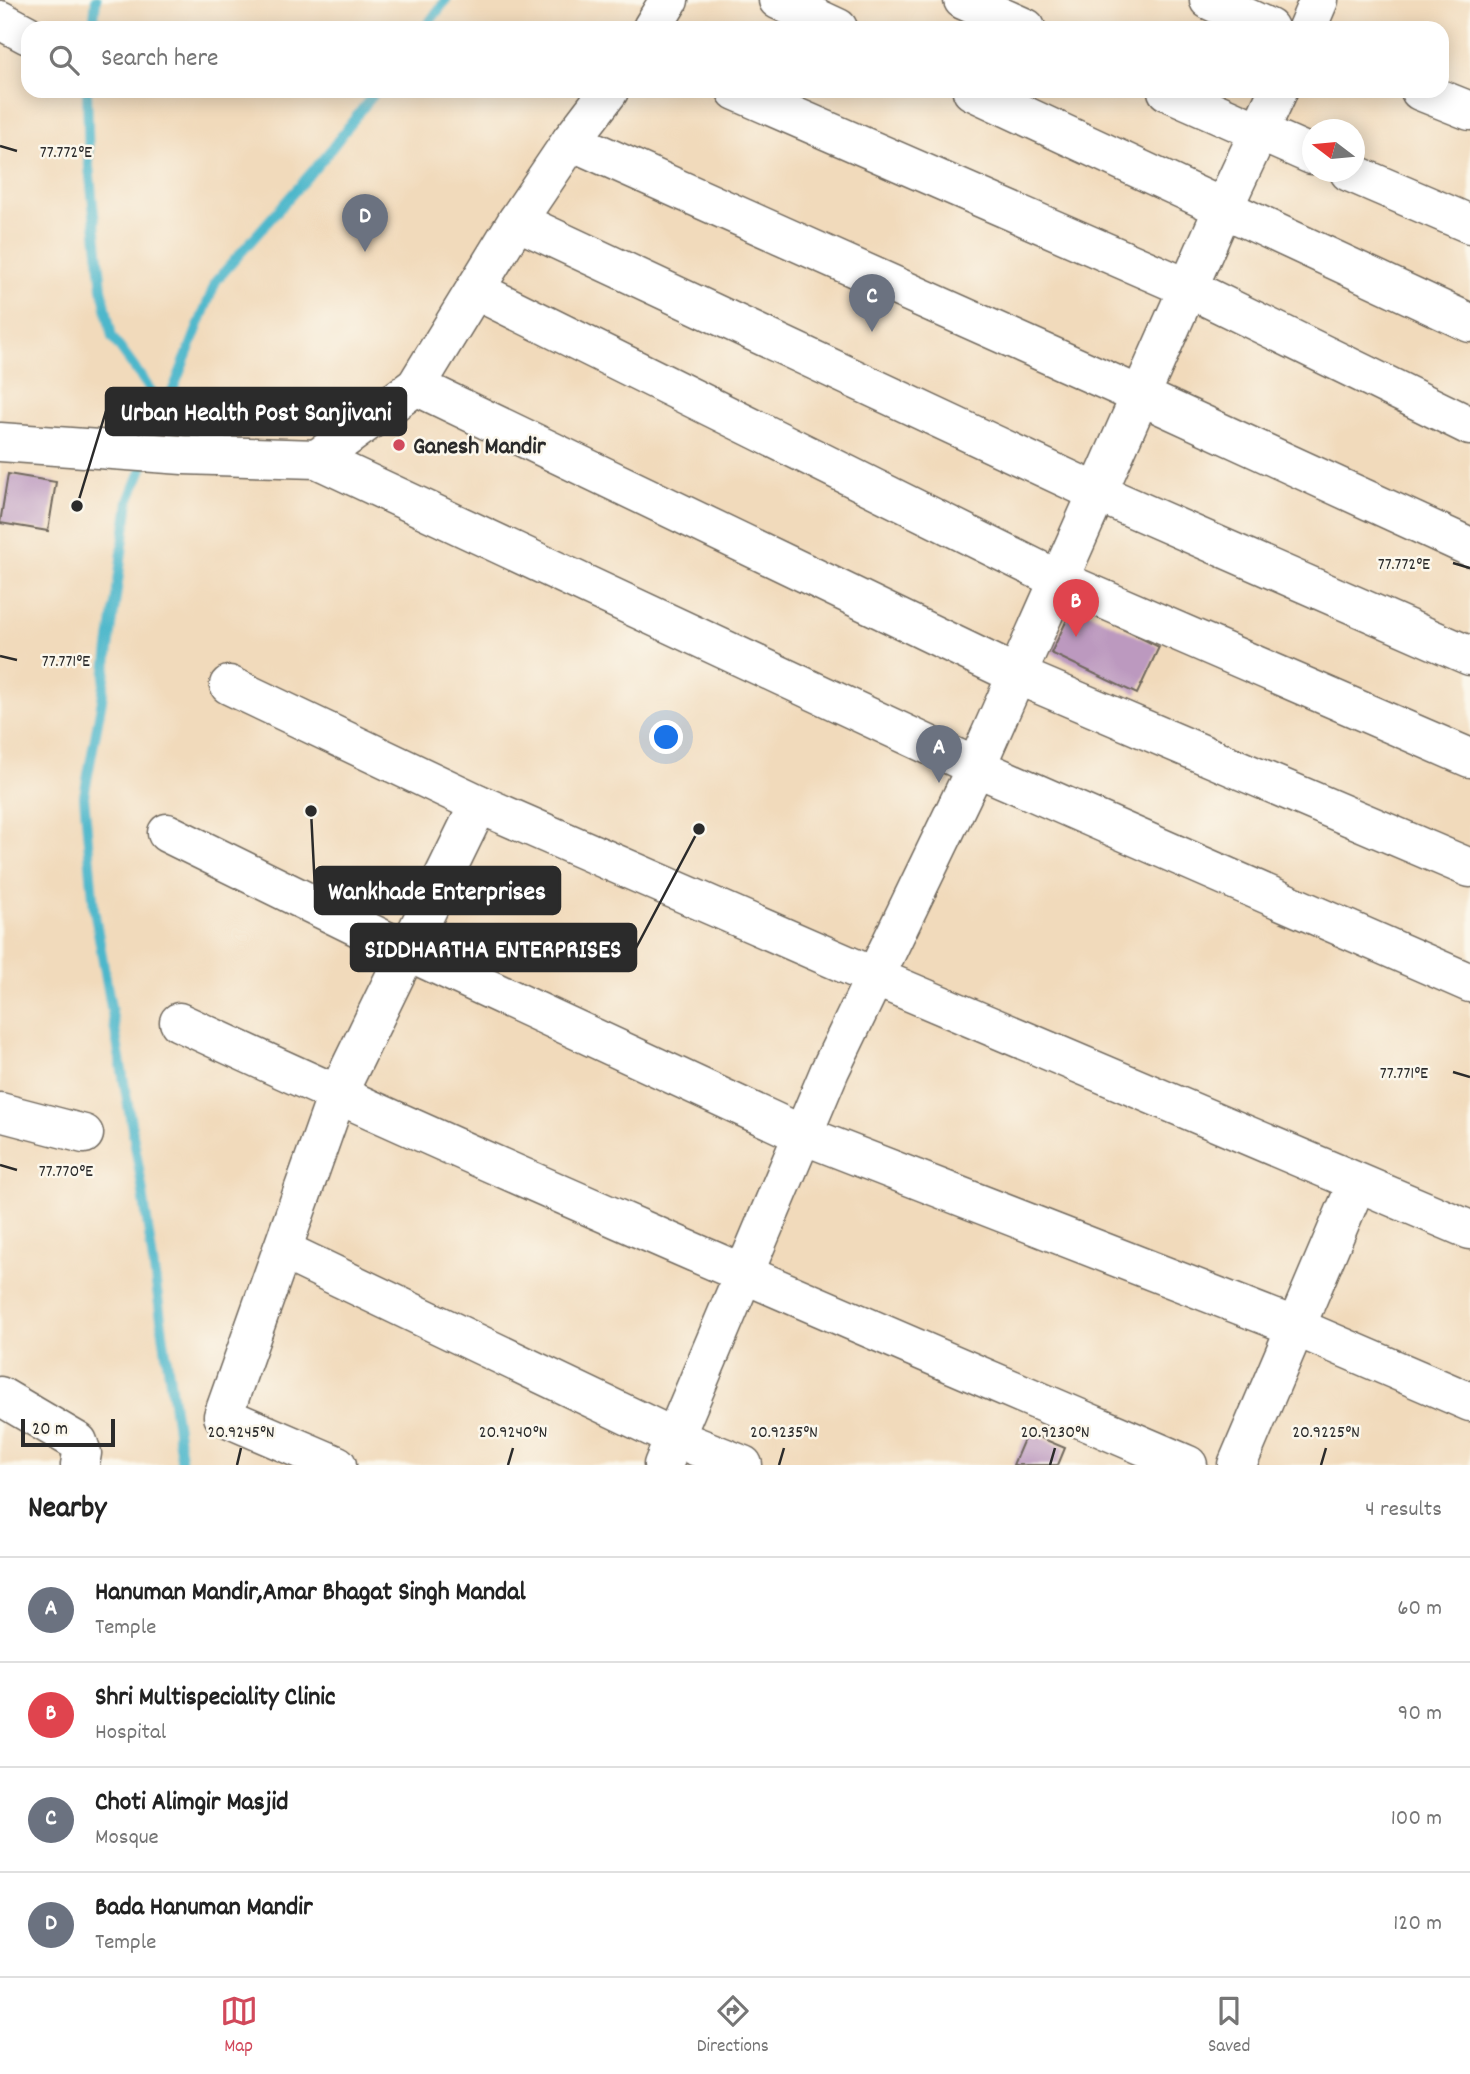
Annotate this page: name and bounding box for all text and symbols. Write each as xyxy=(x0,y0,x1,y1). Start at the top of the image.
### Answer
search box xyxy=(21,21,1449,98)
icon: search xyxy=(45,41,83,79)
text: Search here xyxy=(101,41,219,78)
north arrow xyxy=(1302,119,1365,182)
text: 77.772°E xyxy=(40,141,92,166)
pin: D xyxy=(342,194,388,252)
pin: C xyxy=(849,274,895,332)
callout: Urban Health Post Sanjivani xyxy=(106,388,406,435)
text: Urban Health Post Sanjivani xyxy=(120,396,392,433)
place label: Ganesh Mandir xyxy=(413,431,547,465)
marker: Ganesh Mandir xyxy=(391,437,407,453)
text: 77.772°E xyxy=(1378,553,1430,578)
pin: B xyxy=(1053,579,1099,637)
text: 77.771°E xyxy=(42,650,90,675)
your location xyxy=(649,720,683,754)
pin: A xyxy=(916,725,962,783)
callout: Wankhade Enterprises xyxy=(315,867,560,914)
text: Wankhade Enterprises xyxy=(328,875,546,912)
callout: SIDDHARTHA ENTERPRISES xyxy=(351,924,636,971)
text: SIDDHARTHA ENTERPRISES xyxy=(364,933,622,970)
text: 77.771°E xyxy=(1380,1062,1428,1087)
text: 77.770°E xyxy=(39,1160,93,1185)
scale bar xyxy=(21,1416,116,1448)
text: 20 m xyxy=(32,1417,68,1444)
text: 20.9245°N xyxy=(207,1421,275,1446)
text: 20.9240°N xyxy=(479,1421,547,1446)
text: 20.9235°N xyxy=(750,1421,818,1446)
text: 20.9230°N xyxy=(1020,1421,1090,1446)
text: 20.9225°N xyxy=(1292,1421,1360,1446)
text: Nearby xyxy=(28,1489,106,1532)
text: 4 results xyxy=(1365,1494,1442,1527)
text: Hanuman Mandir,Amar Bhagat Singh Mandal xyxy=(95,1575,526,1612)
text: A xyxy=(45,1593,57,1626)
text: 60 m xyxy=(1397,1593,1442,1626)
text: Temple xyxy=(95,1612,156,1645)
text: Shri Multispeciality Clinic xyxy=(95,1680,336,1717)
text: B xyxy=(46,1698,56,1731)
text: 90 m xyxy=(1398,1698,1442,1731)
text: Hospital xyxy=(95,1717,166,1750)
text: Choti Alimgir Masjid xyxy=(95,1785,289,1822)
text: C xyxy=(45,1803,57,1836)
text: 100 m xyxy=(1391,1803,1442,1836)
text: Mosque xyxy=(95,1822,159,1855)
text: Bada Hanuman Mandir xyxy=(95,1890,313,1927)
text: D xyxy=(45,1908,57,1941)
text: 120 m xyxy=(1393,1908,1442,1941)
text: Temple xyxy=(95,1927,156,1960)
tab: Map xyxy=(220,1992,258,2061)
tab: Directions xyxy=(697,1992,769,2061)
tab: Saved xyxy=(1208,1992,1250,2061)

